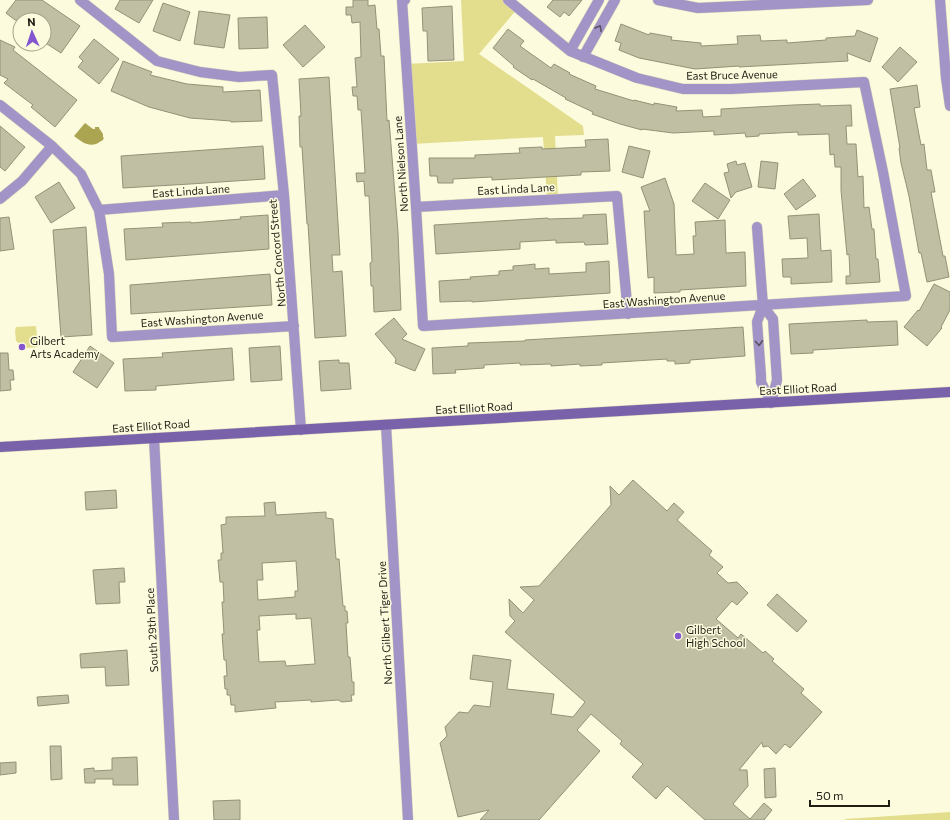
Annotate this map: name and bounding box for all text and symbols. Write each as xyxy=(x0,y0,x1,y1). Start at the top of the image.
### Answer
north arrow xyxy=(12,12,52,52)
text: N xyxy=(27,15,36,28)
one-way arrow xyxy=(594,25,602,32)
street label: East Bruce Avenue xyxy=(686,67,778,82)
street label: North Nielson Lane xyxy=(391,115,410,212)
street label: East Linda Lane xyxy=(477,180,555,197)
street label: East Linda Lane xyxy=(152,181,230,200)
street label: North Concord Street xyxy=(265,198,288,308)
street label: East Washington Avenue xyxy=(602,289,726,310)
street label: East Washington Avenue xyxy=(140,308,264,329)
place label: Gilbert Arts Academy xyxy=(30,334,100,360)
one-way arrow xyxy=(754,340,763,346)
marker: Gilbert Arts Academy xyxy=(17,342,27,352)
street label: East Elliot Road xyxy=(759,380,837,397)
street label: East Elliot Road xyxy=(435,399,513,416)
street label: East Elliot Road xyxy=(112,416,190,435)
street label: North Gilbert Tiger Drive xyxy=(375,561,394,685)
street label: South 29th Place xyxy=(143,587,160,673)
place label: Gilbert High School xyxy=(686,623,746,649)
marker: Gilbert High School xyxy=(673,631,683,641)
scale bar xyxy=(810,782,889,808)
text: 50 m xyxy=(816,788,844,802)

